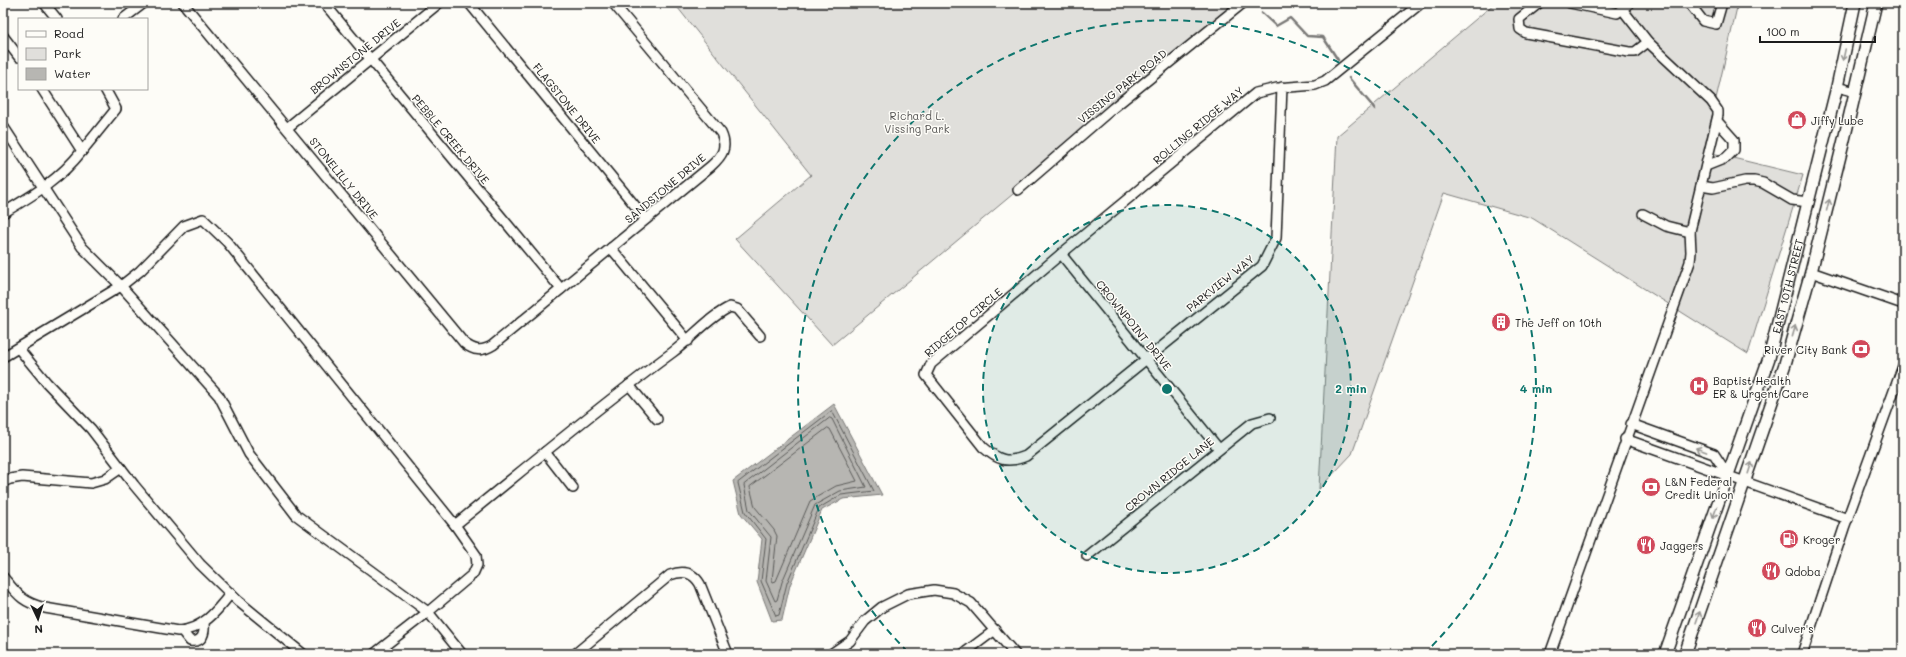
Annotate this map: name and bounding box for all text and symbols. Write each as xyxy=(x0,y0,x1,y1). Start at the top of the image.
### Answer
street label: BROWNSTONE DRIVE xyxy=(307,15,403,97)
legend xyxy=(18,18,148,90)
scale bar xyxy=(1760,18,1875,44)
text: 100 m xyxy=(1766,23,1800,39)
text: Road xyxy=(54,25,84,41)
text: Park xyxy=(54,45,81,61)
street label: VISSING PARK ROAD xyxy=(1074,45,1170,127)
one-way arrow xyxy=(1840,48,1848,61)
street label: FLAGSTONE DRIVE xyxy=(530,60,604,146)
text: Water xyxy=(54,65,91,81)
street label: ROLLING RIDGE WAY xyxy=(1150,83,1246,167)
street label: PEBBLE CREEK DRIVE xyxy=(409,91,493,187)
park label: Richard L. Vissing Park xyxy=(884,108,950,136)
shop icon: Jiffy Lube xyxy=(1786,109,1808,131)
place label: Jiffy Lube xyxy=(1811,113,1864,128)
street label: STONELILLY DRIVE xyxy=(306,134,382,222)
street label: SANDSTONE DRIVE xyxy=(621,150,709,226)
one-way arrow xyxy=(1824,199,1832,212)
street label: EAST 10TH STREET xyxy=(1768,237,1806,335)
street label: PARKVIEW WAY xyxy=(1183,251,1257,315)
street label: CROWNPOINT DRIVE xyxy=(1093,277,1175,373)
street label: RIDGETOP CIRCLE xyxy=(921,284,1005,360)
building icon: The Jeff on 10th xyxy=(1490,311,1512,333)
place label: The Jeff on 10th xyxy=(1515,315,1601,330)
one-way arrow xyxy=(1791,325,1798,338)
bank icon: River City Bank xyxy=(1850,338,1872,360)
place label: River City Bank xyxy=(1764,342,1847,357)
place label: Baptist Health ER & Urgent Care xyxy=(1713,373,1809,401)
hospital icon: Baptist Health ER & Urgent Care xyxy=(1688,375,1710,397)
text: 2 min xyxy=(1335,380,1367,396)
text: 4 min xyxy=(1520,380,1552,396)
centre of rings xyxy=(1160,382,1174,396)
street label: CROWN RIDGE LANE xyxy=(1121,434,1217,514)
one-way arrow xyxy=(1695,445,1707,453)
one-way arrow xyxy=(1747,462,1754,475)
place label: L&N Federal Credit Union xyxy=(1665,474,1733,502)
bank icon: L&N Federal Credit Union xyxy=(1640,476,1662,498)
one-way arrow xyxy=(1711,505,1718,518)
fuel station icon: Kroger xyxy=(1778,528,1800,550)
place label: Kroger xyxy=(1803,532,1840,547)
restaurant icon: Jaggers xyxy=(1635,534,1657,556)
place label: Jaggers xyxy=(1660,538,1703,553)
restaurant icon: Qdoba xyxy=(1760,560,1782,582)
place label: Qdoba xyxy=(1785,564,1821,579)
north arrow xyxy=(18,599,58,639)
one-way arrow xyxy=(1695,611,1702,624)
restaurant icon: Culver's xyxy=(1746,617,1768,639)
place label: Culver's xyxy=(1771,621,1814,636)
text: N xyxy=(34,622,43,637)

